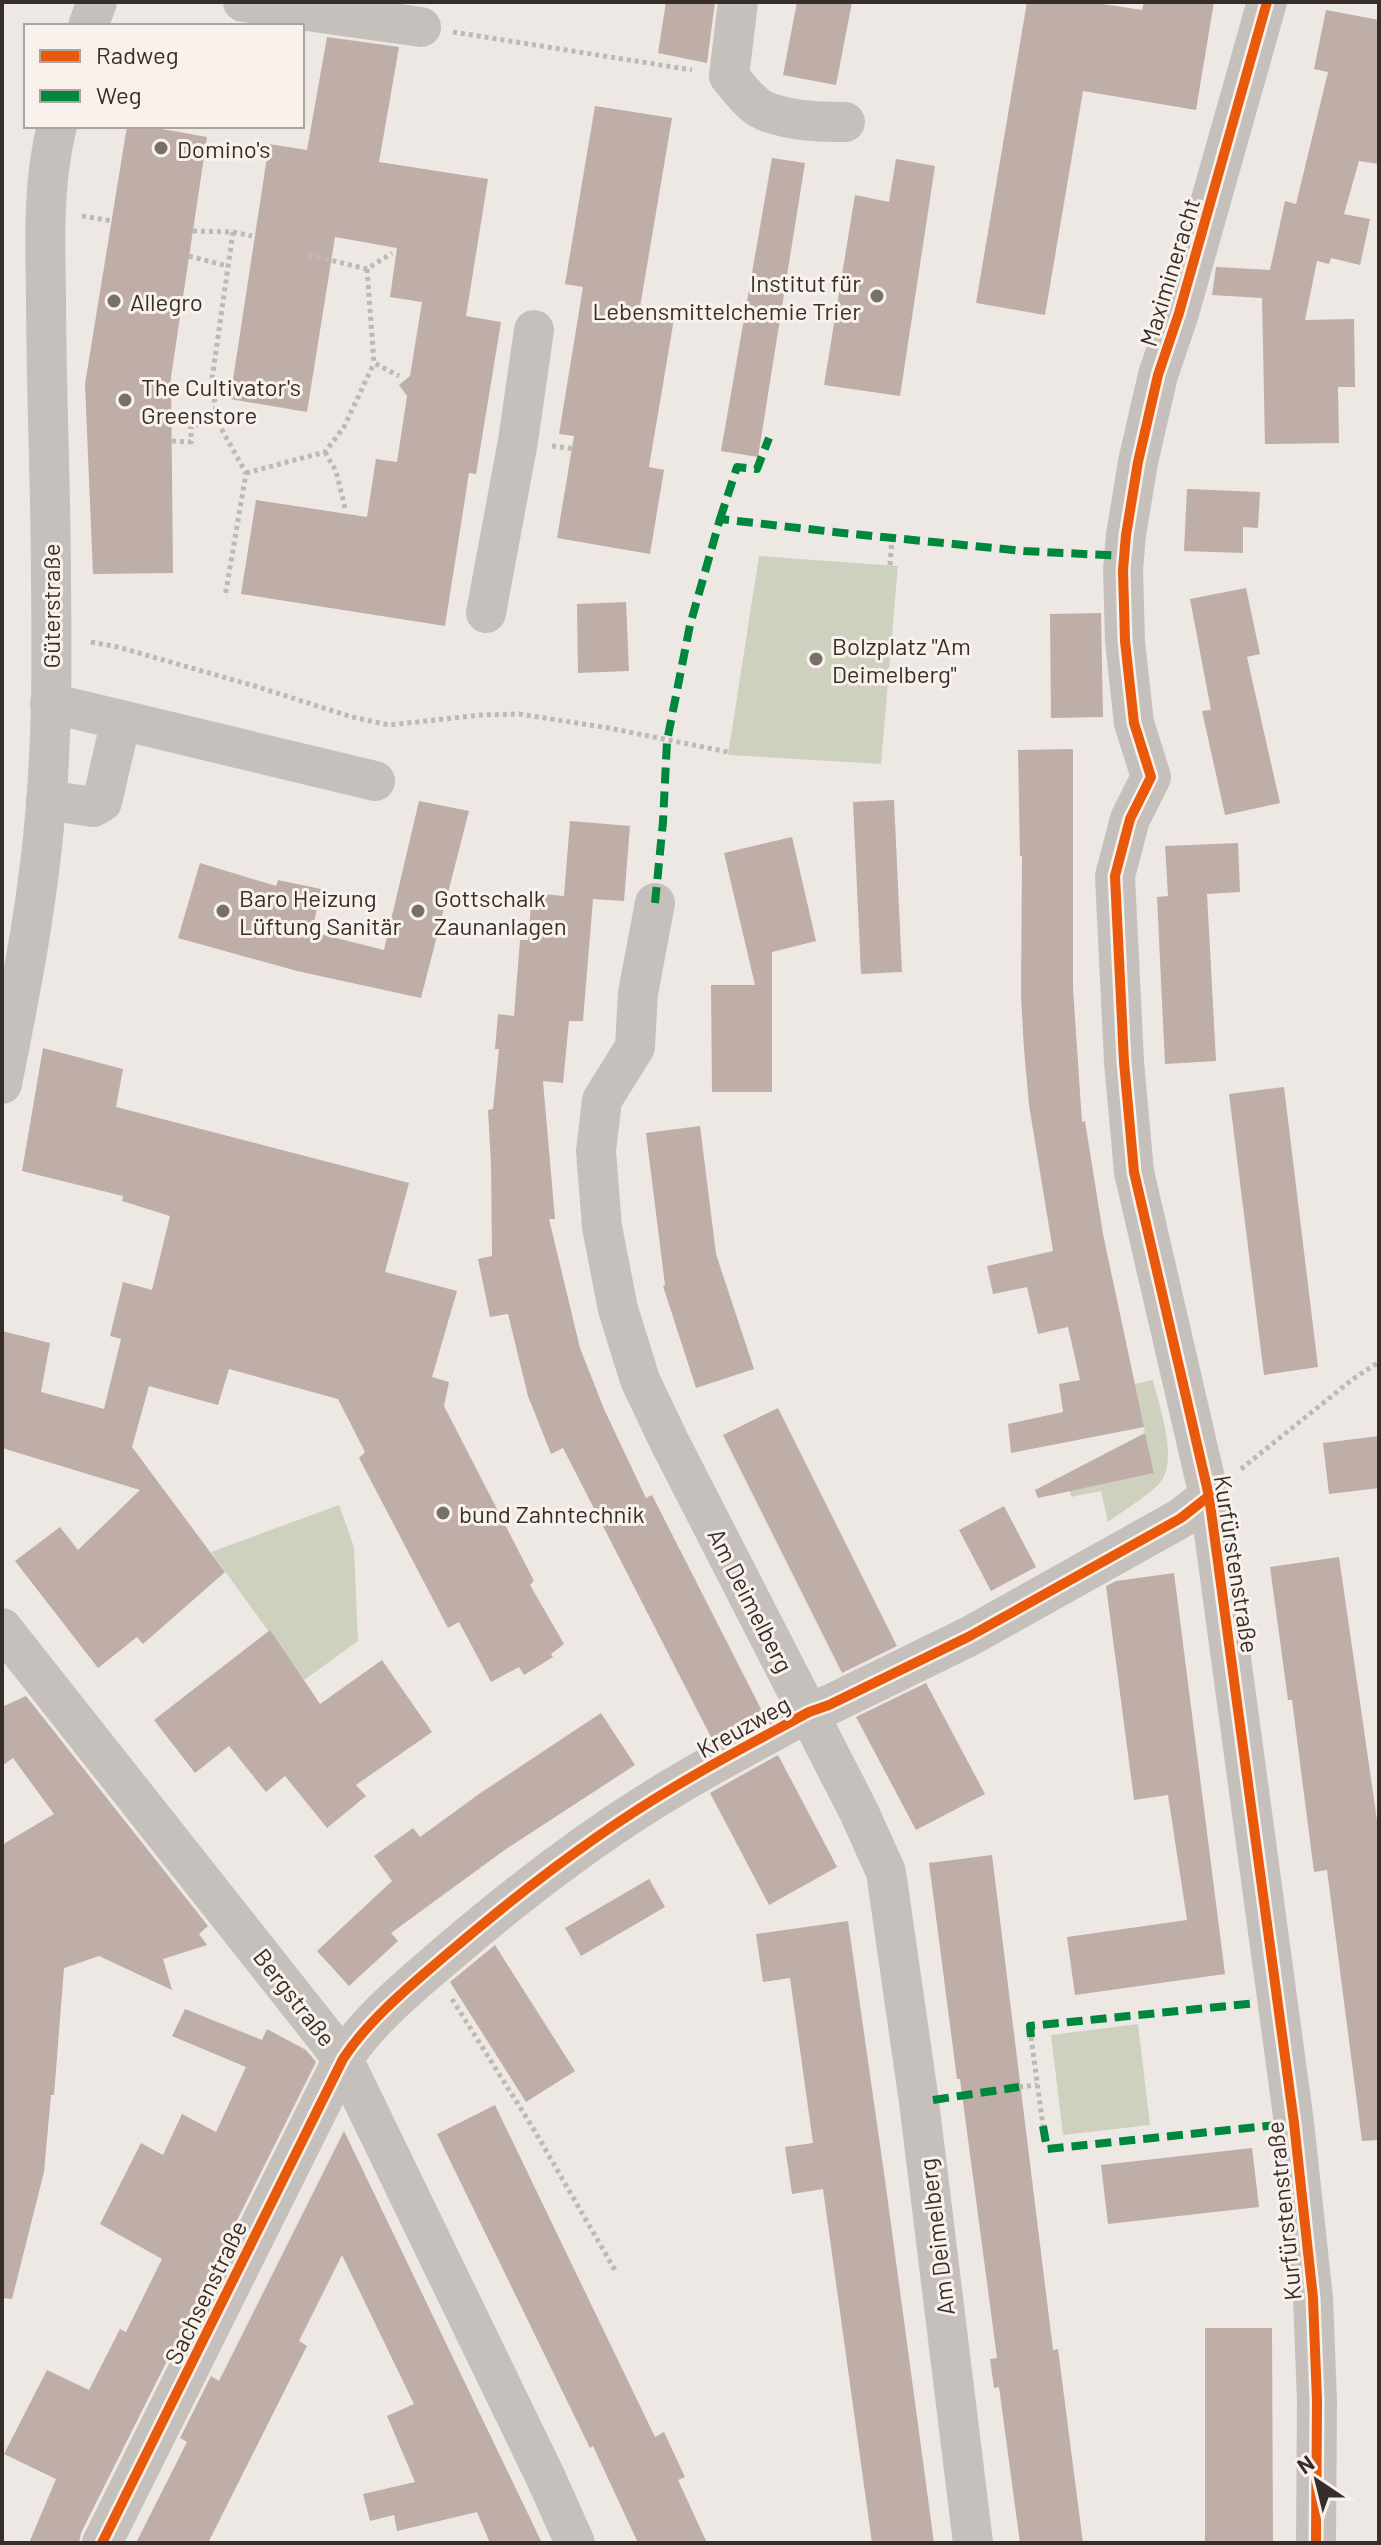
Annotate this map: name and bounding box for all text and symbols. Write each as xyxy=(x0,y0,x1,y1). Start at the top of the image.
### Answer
legend xyxy=(24,24,304,128)
text: Radweg xyxy=(96,40,179,69)
text: Weg xyxy=(96,80,142,109)
place label: Domino's xyxy=(177,134,271,163)
marker: Domino's xyxy=(152,139,170,157)
street label: Maximineracht xyxy=(1133,194,1205,350)
place label: Institut für Lebensmittelchemie Trier xyxy=(593,268,861,325)
place label: Allegro xyxy=(130,287,203,316)
marker: Institut für Lebensmittelchemie Trier xyxy=(868,287,886,305)
marker: Allegro xyxy=(105,292,123,310)
place label: The Cultivator's Greenstore xyxy=(141,372,301,429)
marker: The Cultivator's Greenstore xyxy=(116,391,134,409)
street label: Güterstraße xyxy=(36,544,65,668)
place label: Bolzplatz "Am Deimelberg" xyxy=(832,631,971,688)
marker: Bolzplatz "Am Deimelberg" xyxy=(807,650,825,668)
place label: Baro Heizung Lüftung Sanitär xyxy=(239,883,402,940)
place label: Gottschalk Zaunanlagen xyxy=(434,883,567,940)
marker: Baro Heizung Lüftung Sanitär xyxy=(214,902,232,920)
marker: Gottschalk Zaunanlagen xyxy=(409,902,427,920)
street label: Kurfürstenstraße xyxy=(1209,1473,1265,1655)
place label: bund Zahntechnik xyxy=(459,1499,645,1528)
marker: bund Zahntechnik xyxy=(434,1504,452,1522)
street label: Am Deimelberg xyxy=(702,1523,800,1677)
street label: Kreuzweg xyxy=(691,1689,795,1763)
street label: Bergstraße xyxy=(248,1942,342,2052)
street label: Kurfürstenstraße xyxy=(1259,2120,1307,2302)
street label: Am Deimelberg xyxy=(912,2157,960,2317)
street label: Sachsenstraße xyxy=(158,2215,252,2369)
north arrow xyxy=(1277,2441,1357,2521)
text: N xyxy=(1292,2449,1318,2479)

